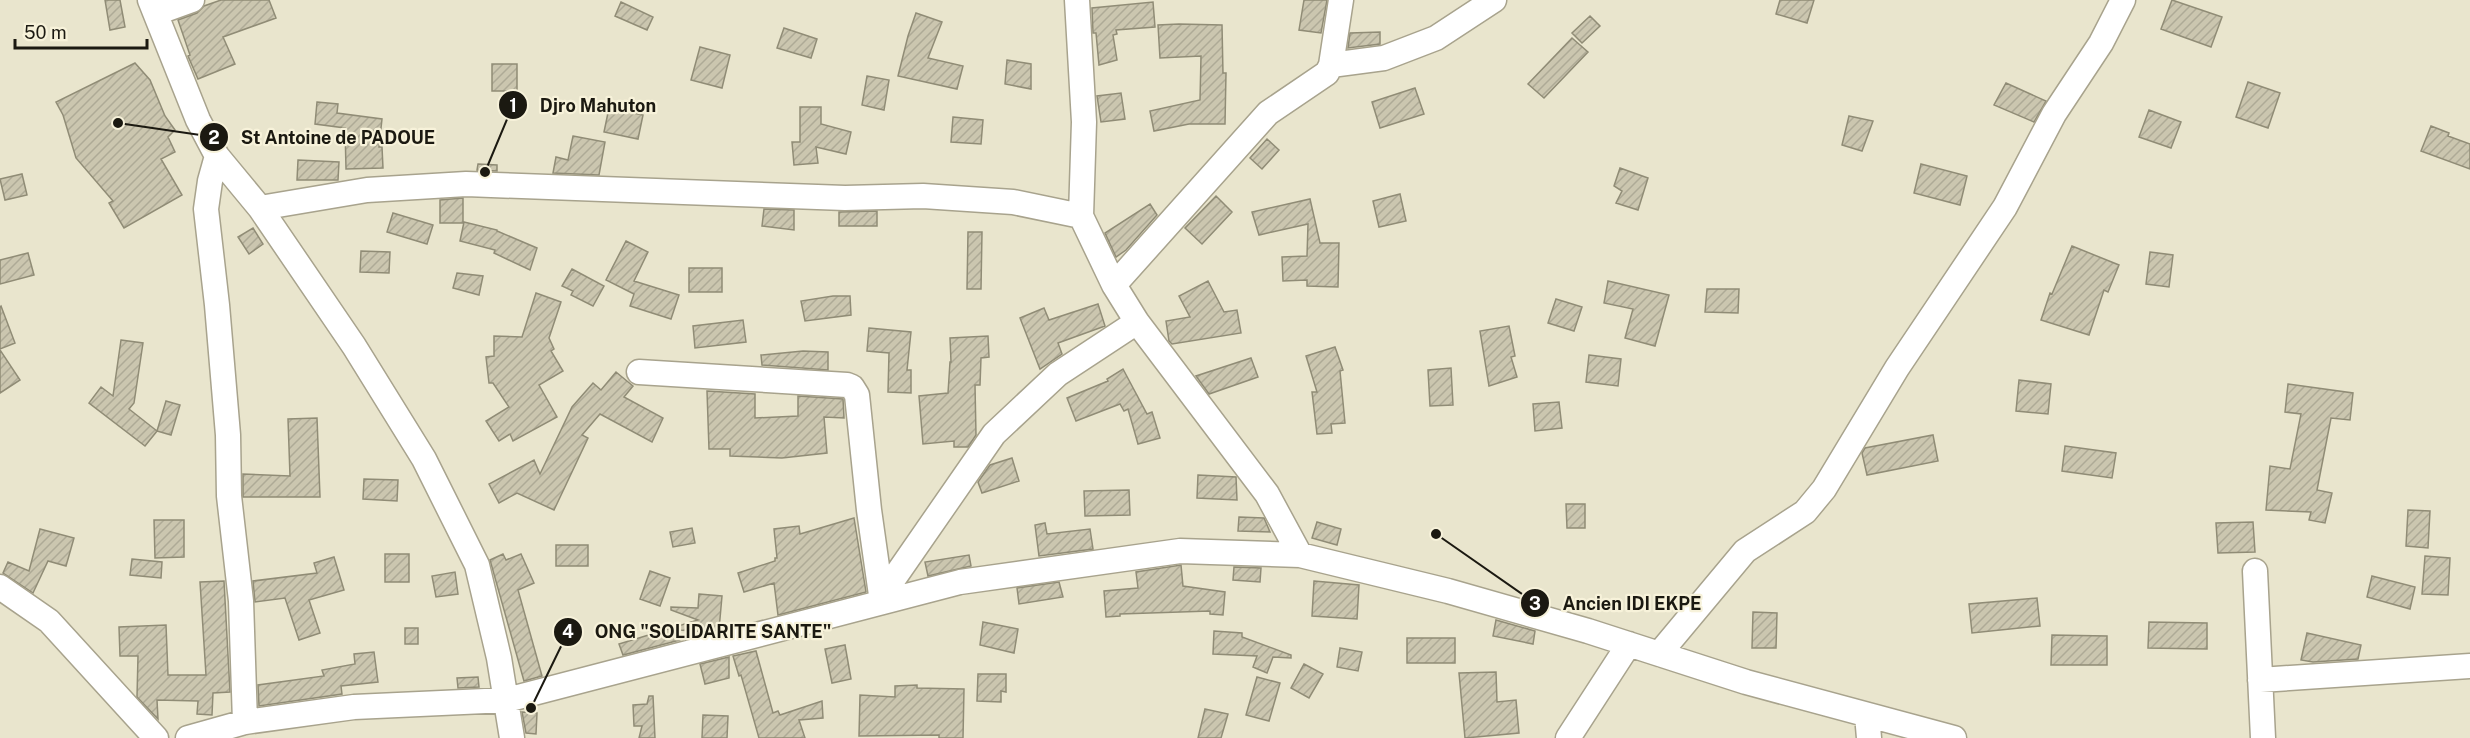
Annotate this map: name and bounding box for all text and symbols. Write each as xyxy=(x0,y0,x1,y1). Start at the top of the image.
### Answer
scale bar xyxy=(15,12,147,50)
text: 50 m xyxy=(24,22,67,43)
callout: Djro Mahuton xyxy=(498,87,668,123)
text: 1 xyxy=(509,95,517,116)
text: Djro Mahuton xyxy=(540,95,656,116)
callout: St Antoine de PADOUE xyxy=(199,119,447,155)
text: 2 xyxy=(208,127,220,148)
text: St Antoine de PADOUE xyxy=(241,127,435,148)
callout: Ancien IDI EKPE xyxy=(1520,585,1713,621)
text: 3 xyxy=(1529,593,1541,614)
text: Ancien IDI EKPE xyxy=(1562,593,1702,614)
callout: ONG "SOLIDARITE SANTE" xyxy=(553,614,844,650)
text: 4 xyxy=(562,621,574,642)
text: ONG "SOLIDARITE SANTE" xyxy=(595,621,831,642)

